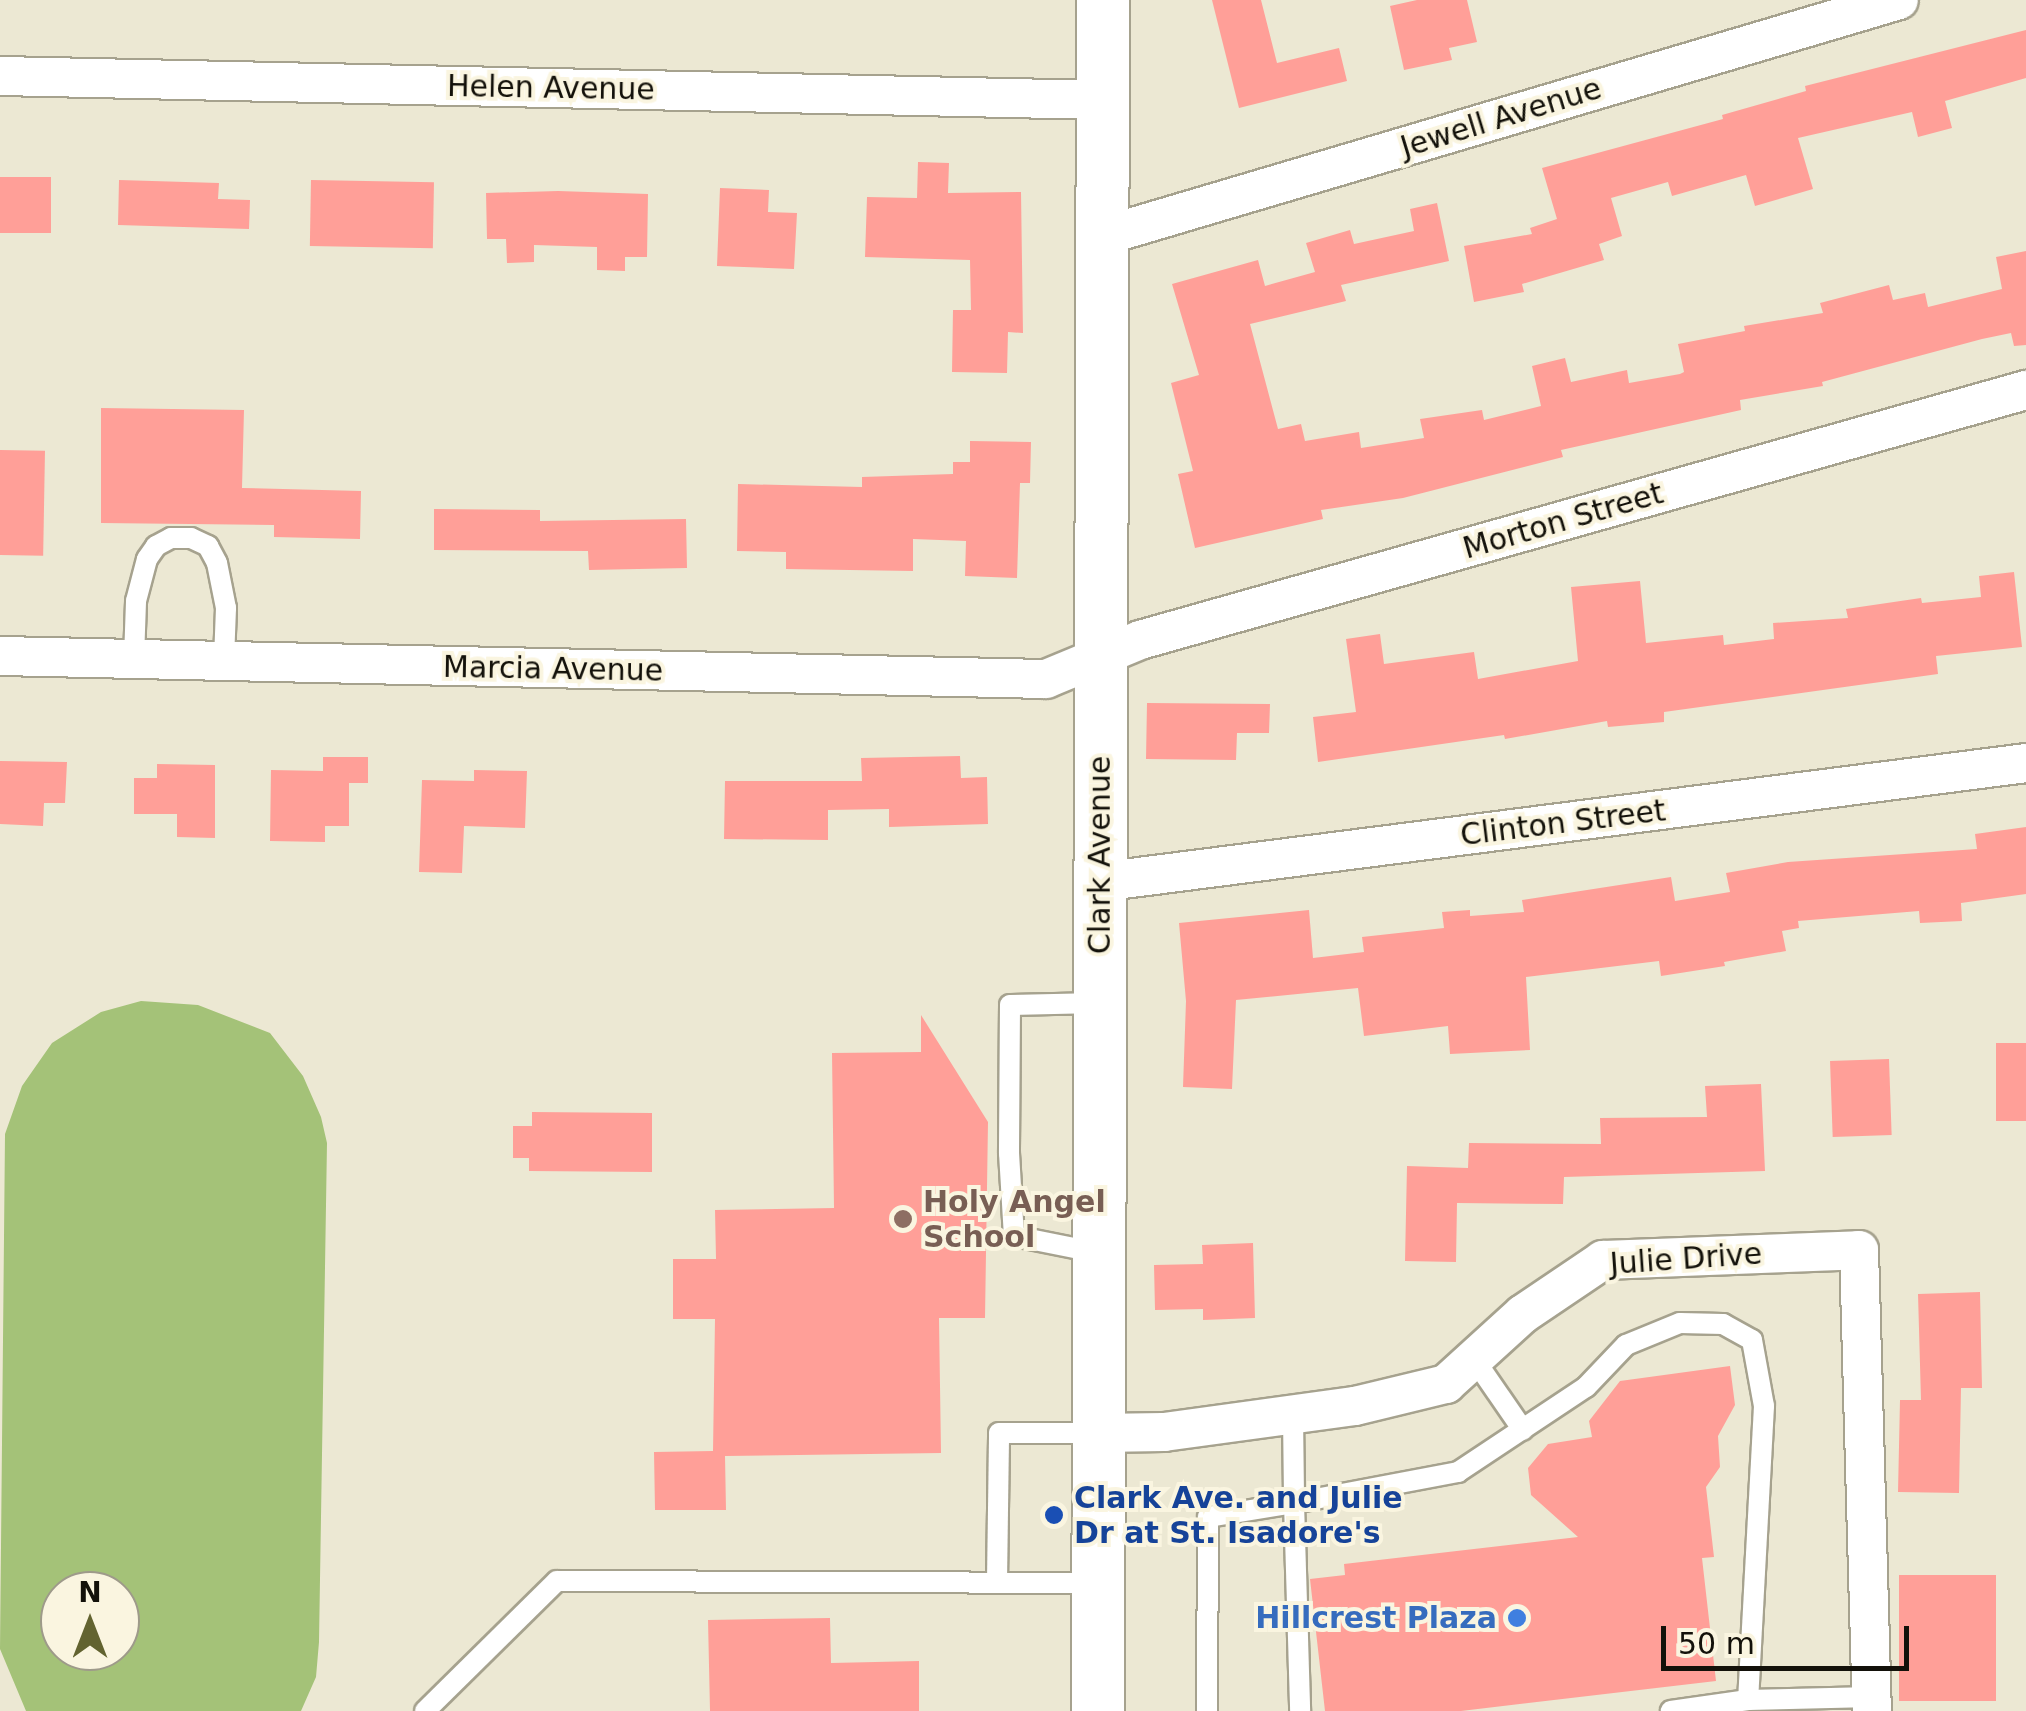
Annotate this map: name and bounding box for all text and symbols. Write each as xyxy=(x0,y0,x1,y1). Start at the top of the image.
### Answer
street label: Helen Avenue xyxy=(447,68,655,108)
street label: Jewell Avenue xyxy=(1396,70,1606,166)
street label: Morton Street xyxy=(1459,475,1667,567)
street label: Marcia Avenue xyxy=(443,649,663,689)
street label: Clark Avenue xyxy=(1082,756,1118,954)
street label: Clinton Street xyxy=(1458,793,1668,853)
place label: Holy Angel School xyxy=(923,1184,1106,1254)
marker: Holy Angel School xyxy=(892,1208,914,1230)
street label: Julie Drive xyxy=(1609,1236,1763,1282)
place label: Clark Ave. and Julie Dr at St. Isadore's xyxy=(1074,1480,1403,1550)
marker: Clark Ave. and Julie Dr at St. Isadore's xyxy=(1043,1504,1065,1526)
north arrow xyxy=(40,1571,140,1671)
text: N xyxy=(78,1576,102,1609)
place label: Hillcrest Plaza xyxy=(1255,1600,1497,1636)
scale bar xyxy=(1666,1606,1914,1668)
marker: Hillcrest Plaza xyxy=(1506,1607,1528,1629)
text: 50 m xyxy=(1678,1626,1755,1661)

